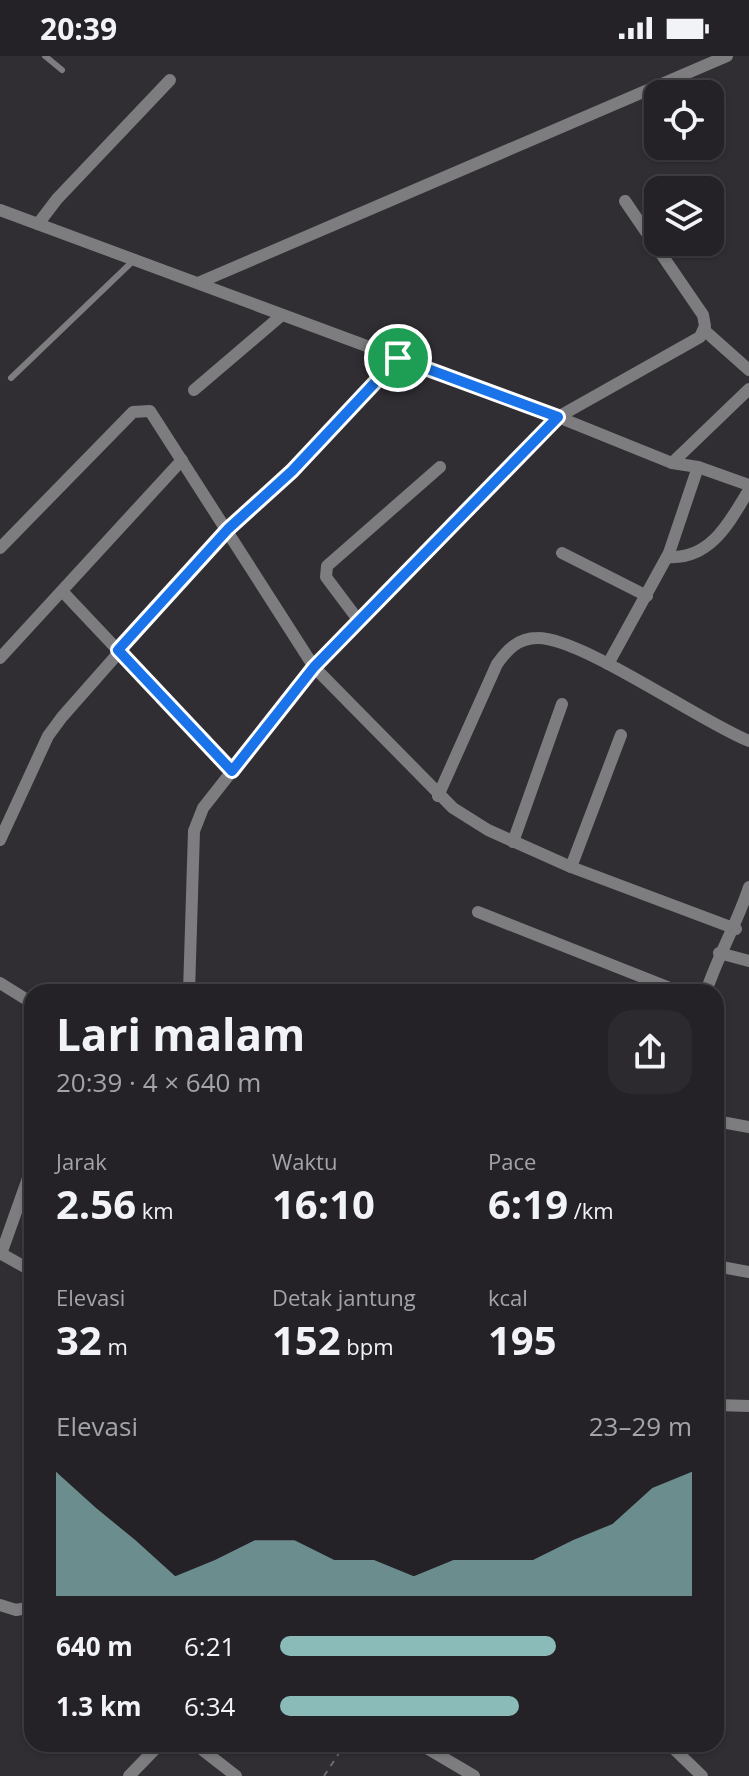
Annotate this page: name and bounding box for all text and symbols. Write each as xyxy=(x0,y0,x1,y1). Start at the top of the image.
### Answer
text: 20:39 xyxy=(40,8,117,49)
map controls xyxy=(644,80,724,256)
button: locate xyxy=(644,80,724,160)
button: layers xyxy=(644,176,724,256)
pin xyxy=(364,324,432,392)
icon: arrive xyxy=(376,336,420,380)
text: Lari malam xyxy=(56,1004,305,1064)
button: share xyxy=(608,1010,692,1094)
text: 20:39 · 4 × 640 m xyxy=(56,1064,261,1100)
text: Jarak xyxy=(56,1146,107,1176)
text: Waktu xyxy=(272,1146,337,1176)
text: Pace xyxy=(488,1146,536,1176)
text: 2.56 xyxy=(56,1176,136,1231)
text: 16:10 xyxy=(272,1176,375,1231)
text: 6:19 xyxy=(488,1176,568,1231)
text: km xyxy=(136,1195,174,1225)
text: /km xyxy=(568,1195,614,1225)
text: Elevasi xyxy=(56,1282,125,1312)
text: Detak jantung xyxy=(272,1282,416,1312)
text: kcal xyxy=(488,1282,528,1312)
text: 32 xyxy=(56,1312,102,1367)
text: 152 xyxy=(272,1312,341,1367)
text: 195 xyxy=(488,1312,557,1367)
text: m xyxy=(102,1331,128,1361)
text: bpm xyxy=(341,1331,394,1361)
text: Elevasi xyxy=(56,1408,138,1444)
text: 23–29 m xyxy=(589,1408,692,1444)
text: 640 m xyxy=(56,1628,133,1664)
text: 6:21 xyxy=(184,1628,235,1664)
text: 1.3 km xyxy=(56,1688,142,1724)
text: 6:34 xyxy=(184,1688,235,1724)

